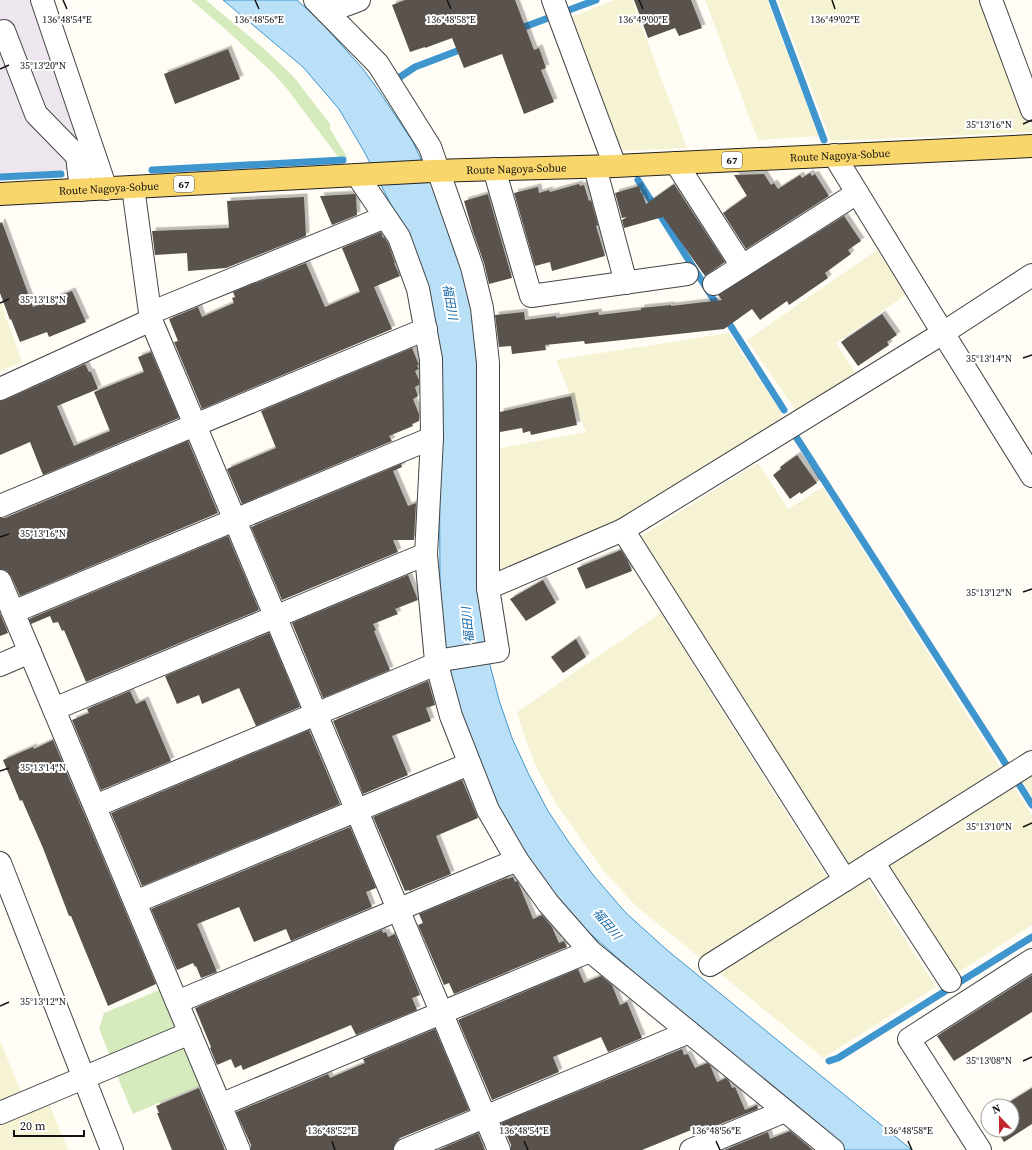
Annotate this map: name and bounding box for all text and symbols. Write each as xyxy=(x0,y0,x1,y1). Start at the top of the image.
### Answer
text: 136°48'54"E xyxy=(42,13,92,26)
text: 136°48'56"E xyxy=(234,13,284,26)
text: 136°48'58"E xyxy=(426,13,476,26)
text: 136°49'00"E xyxy=(618,13,668,26)
text: 136°49'02"E xyxy=(810,13,860,26)
text: 35°13'20"N xyxy=(20,59,66,72)
text: 35°13'16"N xyxy=(966,118,1012,131)
street label: Route Nagoya-Sobue xyxy=(790,145,891,165)
road number: 67 xyxy=(722,152,742,168)
street label: Route Nagoya-Sobue xyxy=(466,160,567,178)
road number: 67 xyxy=(174,176,194,192)
street label: Route Nagoya-Sobue xyxy=(58,178,160,198)
water label: 福田川 xyxy=(439,283,461,323)
text: 35°13'18"N xyxy=(20,293,66,306)
text: 35°13'14"N xyxy=(966,352,1012,365)
text: 35°13'16"N xyxy=(20,527,66,540)
text: 35°13'12"N xyxy=(966,586,1012,599)
water label: 福田川 xyxy=(458,604,478,644)
text: 35°13'14"N xyxy=(20,761,66,774)
text: 35°13'10"N xyxy=(966,820,1012,833)
water label: 福田川 xyxy=(589,905,626,944)
text: 35°13'12"N xyxy=(20,995,66,1008)
text: 35°13'08"N xyxy=(966,1054,1012,1067)
north arrow xyxy=(980,1098,1020,1138)
text: N xyxy=(990,1101,1003,1118)
scale bar xyxy=(14,1112,84,1138)
text: 20 m xyxy=(20,1118,46,1134)
text: 136°48'52"E xyxy=(307,1124,357,1137)
text: 136°48'54"E xyxy=(499,1124,549,1137)
text: 136°48'56"E xyxy=(691,1124,741,1137)
text: 136°48'58"E xyxy=(883,1124,933,1137)

